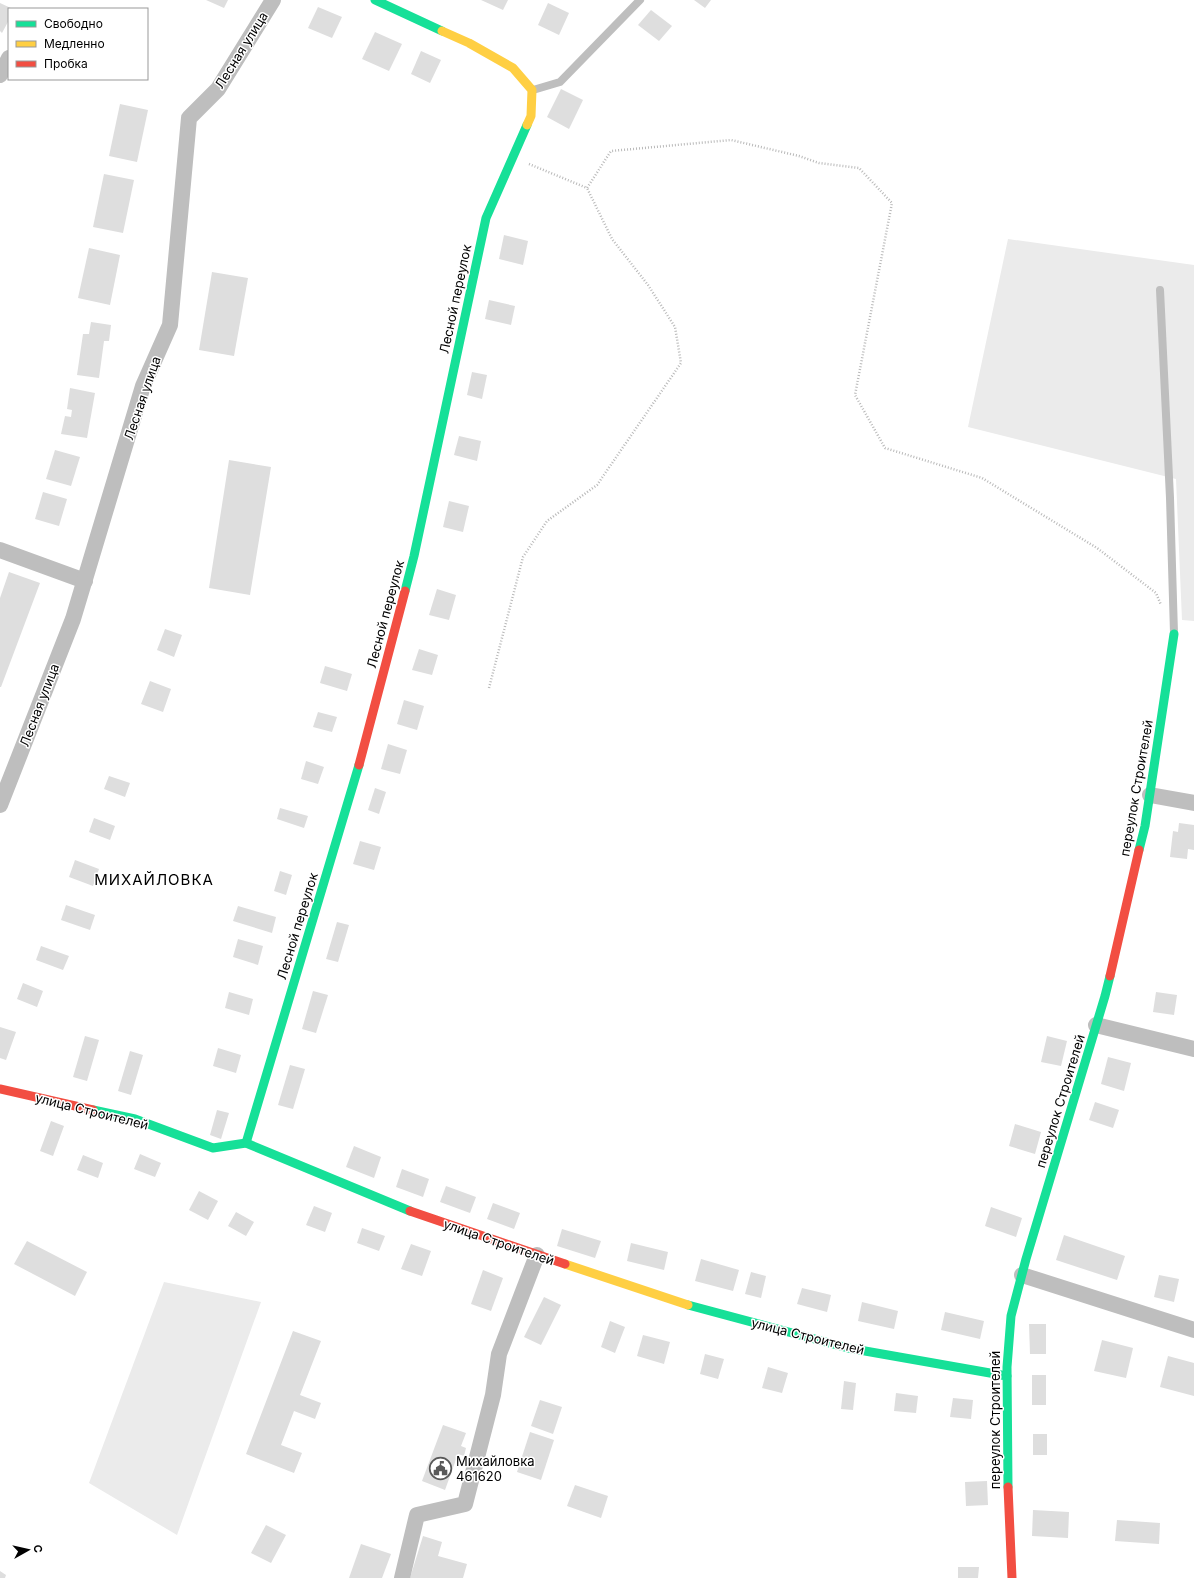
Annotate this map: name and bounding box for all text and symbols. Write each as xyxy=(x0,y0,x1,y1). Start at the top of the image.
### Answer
legend xyxy=(8,8,148,80)
street label: Лесная улица xyxy=(211,9,271,91)
text: Свободно xyxy=(44,16,103,31)
text: Медленно xyxy=(44,36,105,51)
text: Пробка xyxy=(44,56,88,71)
street label: Лесной переулок xyxy=(436,243,474,355)
street label: Лесная улица xyxy=(120,354,164,442)
street label: Лесной переулок xyxy=(363,558,407,670)
street label: Лесная улица xyxy=(16,661,62,749)
street label: переулок Строителей xyxy=(1116,718,1156,858)
district label: МИХАЙЛОВКА xyxy=(94,870,214,889)
street label: Лесной переулок xyxy=(273,871,321,981)
street label: переулок Строителей xyxy=(1032,1032,1088,1170)
street label: улица Строителей xyxy=(34,1089,150,1133)
street label: улица Строителей xyxy=(442,1216,556,1268)
street label: улица Строителей xyxy=(750,1314,866,1358)
street label: переулок Строителей xyxy=(987,1351,1003,1489)
place label: Михайловка 461620 xyxy=(456,1453,534,1484)
public building icon: Михайловка 461620 xyxy=(427,1455,453,1481)
north arrow xyxy=(8,1530,48,1570)
text: С xyxy=(30,1544,45,1554)

